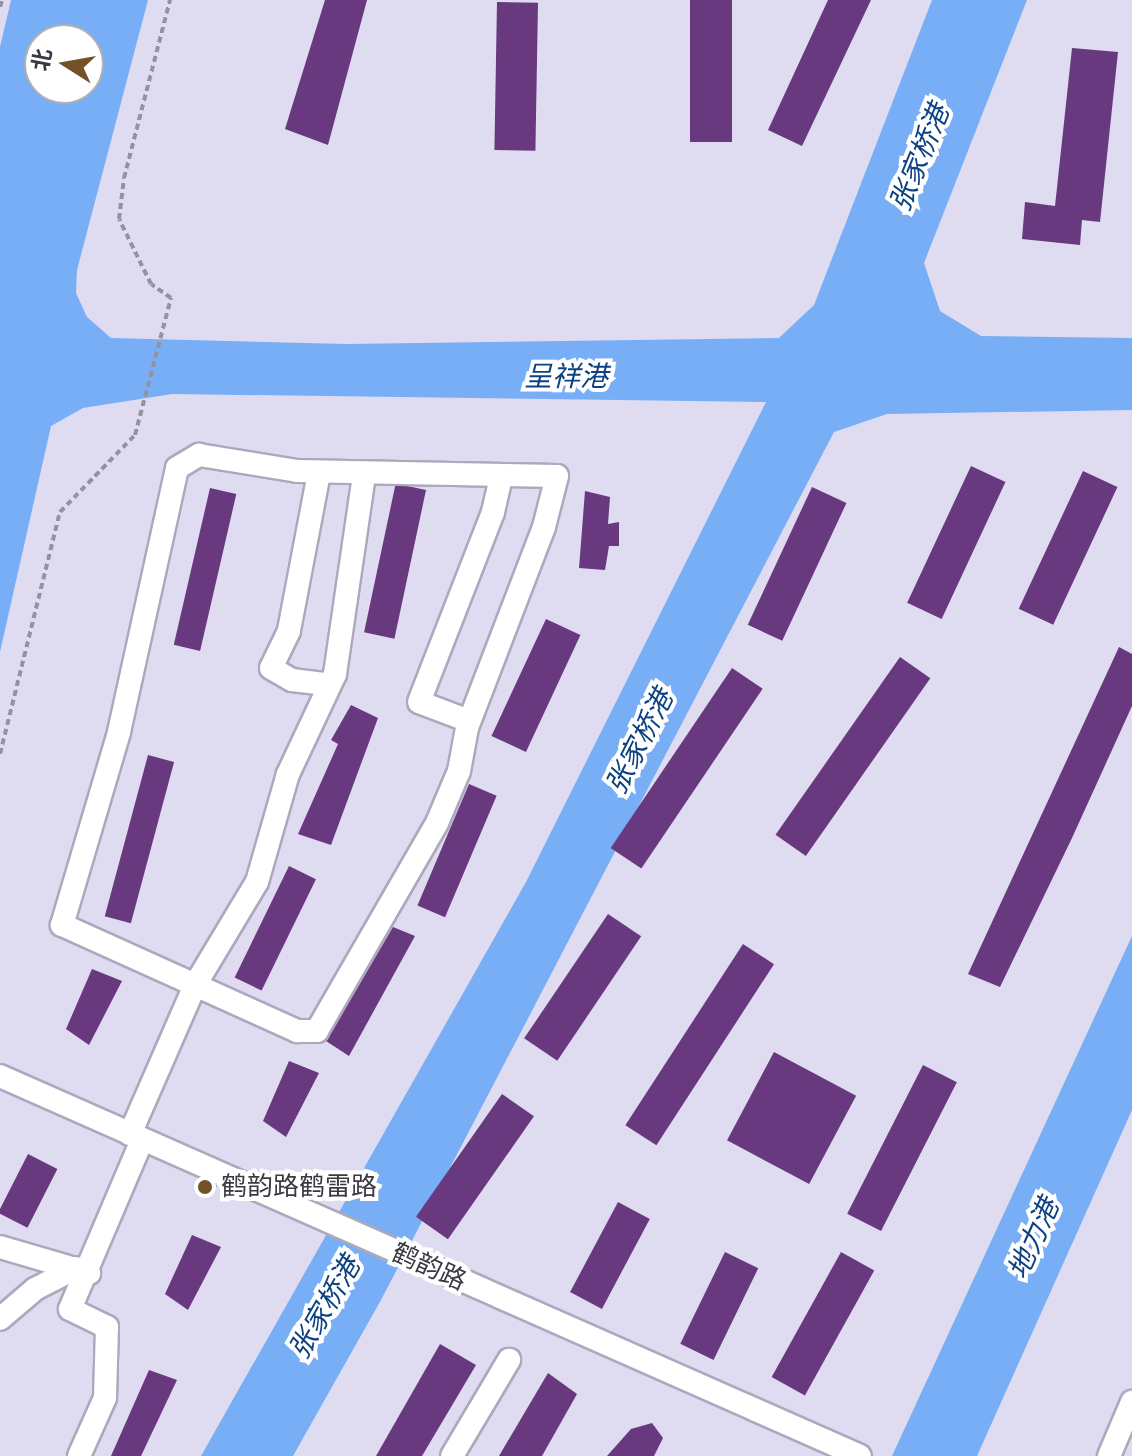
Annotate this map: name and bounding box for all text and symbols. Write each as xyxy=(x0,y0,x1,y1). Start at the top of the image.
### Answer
north arrow xyxy=(24,24,104,104)
text: 北 xyxy=(27,46,57,73)
water label: 张家桥港 xyxy=(883,100,957,216)
water label: 呈祥港 xyxy=(524,360,608,394)
water label: 张家桥港 xyxy=(600,684,680,800)
place label: 鹤韵路鹤雷路 xyxy=(221,1171,377,1203)
marker: 鹤韵路鹤雷路 xyxy=(196,1178,214,1196)
water label: 地力港 xyxy=(1002,1194,1066,1284)
street label: 鹤韵路 xyxy=(387,1237,471,1297)
water label: 张家桥港 xyxy=(282,1251,368,1365)

